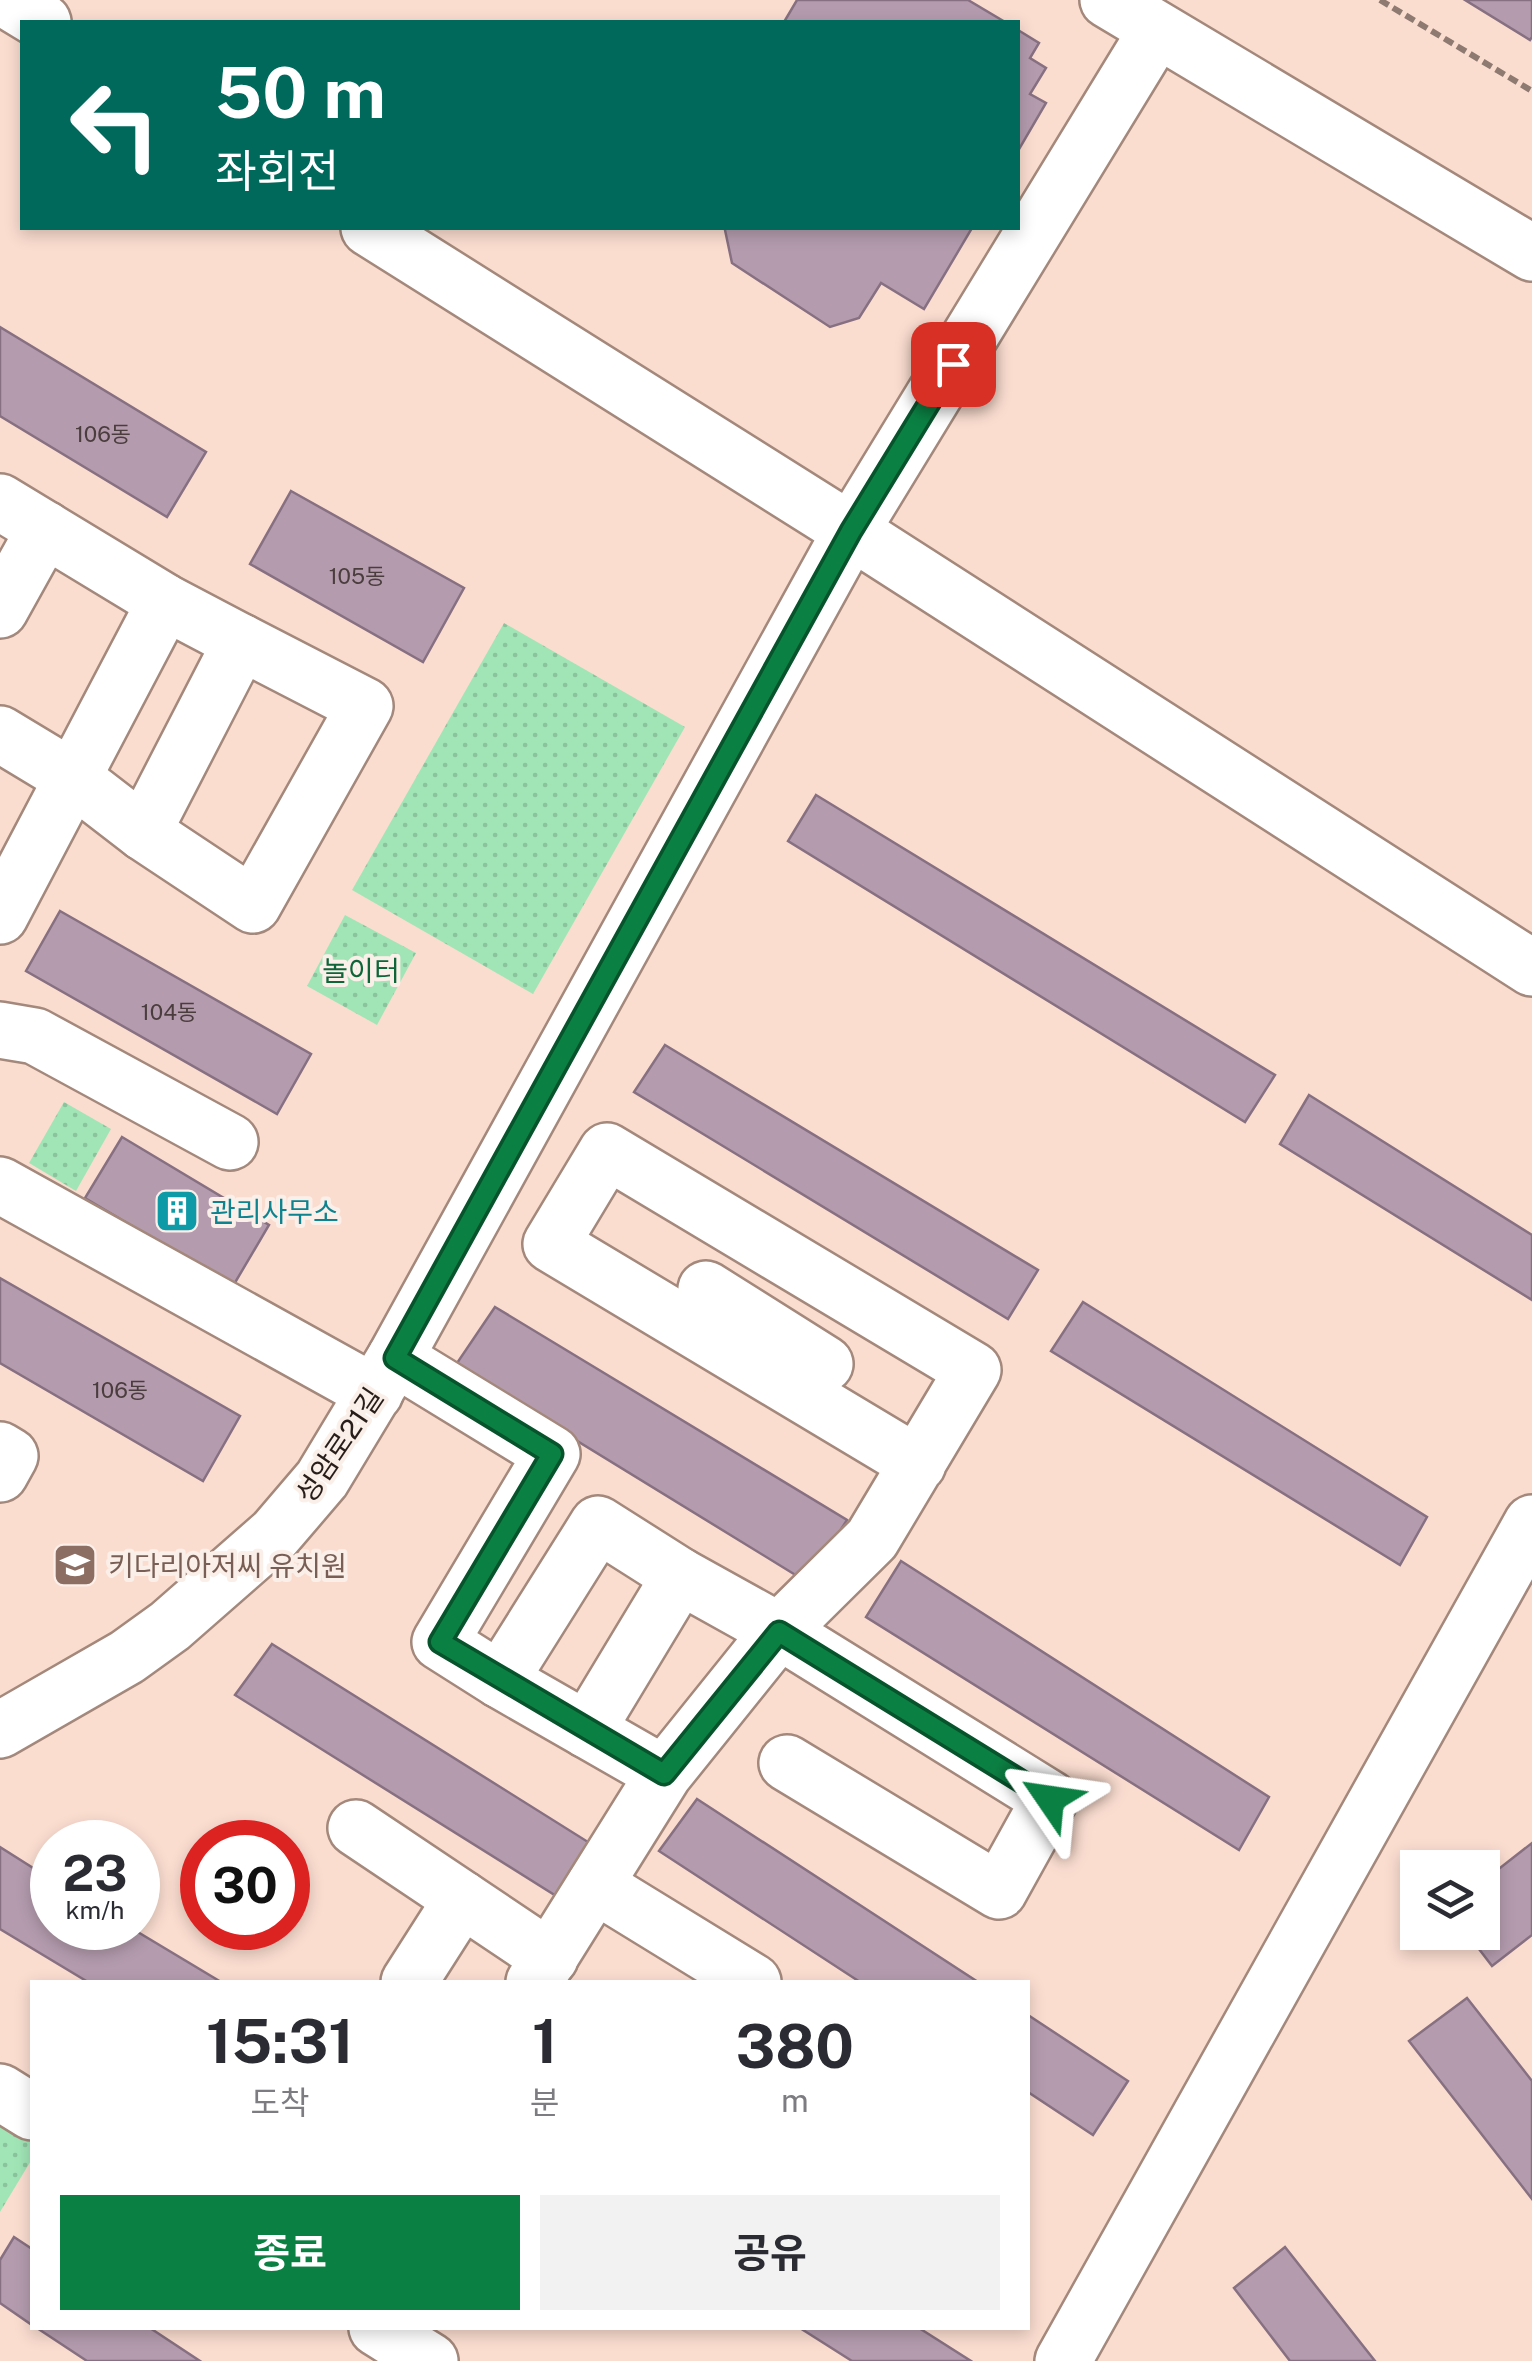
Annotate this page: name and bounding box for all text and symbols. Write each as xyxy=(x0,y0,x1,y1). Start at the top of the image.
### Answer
text: 50 m xyxy=(215,51,386,134)
icon: left xyxy=(50,60,180,190)
text: 좌회전 xyxy=(215,144,339,197)
pin xyxy=(911,322,996,407)
icon: arrive xyxy=(926,337,981,392)
house number: 106동 xyxy=(75,421,131,447)
house number: 105동 xyxy=(329,563,385,589)
park label: 놀이터 xyxy=(322,954,400,987)
house number: 104동 xyxy=(141,999,197,1025)
building icon: 관리사무소 xyxy=(154,1188,200,1234)
place label: 관리사무소 xyxy=(210,1195,339,1228)
house number: 106동 xyxy=(92,1377,148,1403)
street label: 성암로21길 xyxy=(289,1381,389,1509)
school or university icon: 키다리아저씨 유치원 xyxy=(52,1542,98,1588)
place label: 키다리아저씨 유치원 xyxy=(108,1549,347,1582)
position arrow xyxy=(998,1747,1102,1851)
speed limit sign: 30 xyxy=(180,1820,310,1950)
text: 23 xyxy=(62,1843,128,1902)
map controls xyxy=(1400,1850,1500,1950)
button: layers xyxy=(1400,1850,1500,1950)
text: km/h xyxy=(66,1895,124,1925)
text: 15:31 xyxy=(206,2006,354,2077)
text: 1 xyxy=(532,2006,558,2077)
text: 380 xyxy=(735,2011,854,2082)
text: m xyxy=(781,2082,809,2119)
text: 도착 xyxy=(251,2084,309,2121)
text: 분 xyxy=(530,2084,559,2121)
button: 종료 xyxy=(60,2195,520,2310)
button: 공유 xyxy=(540,2195,1000,2310)

